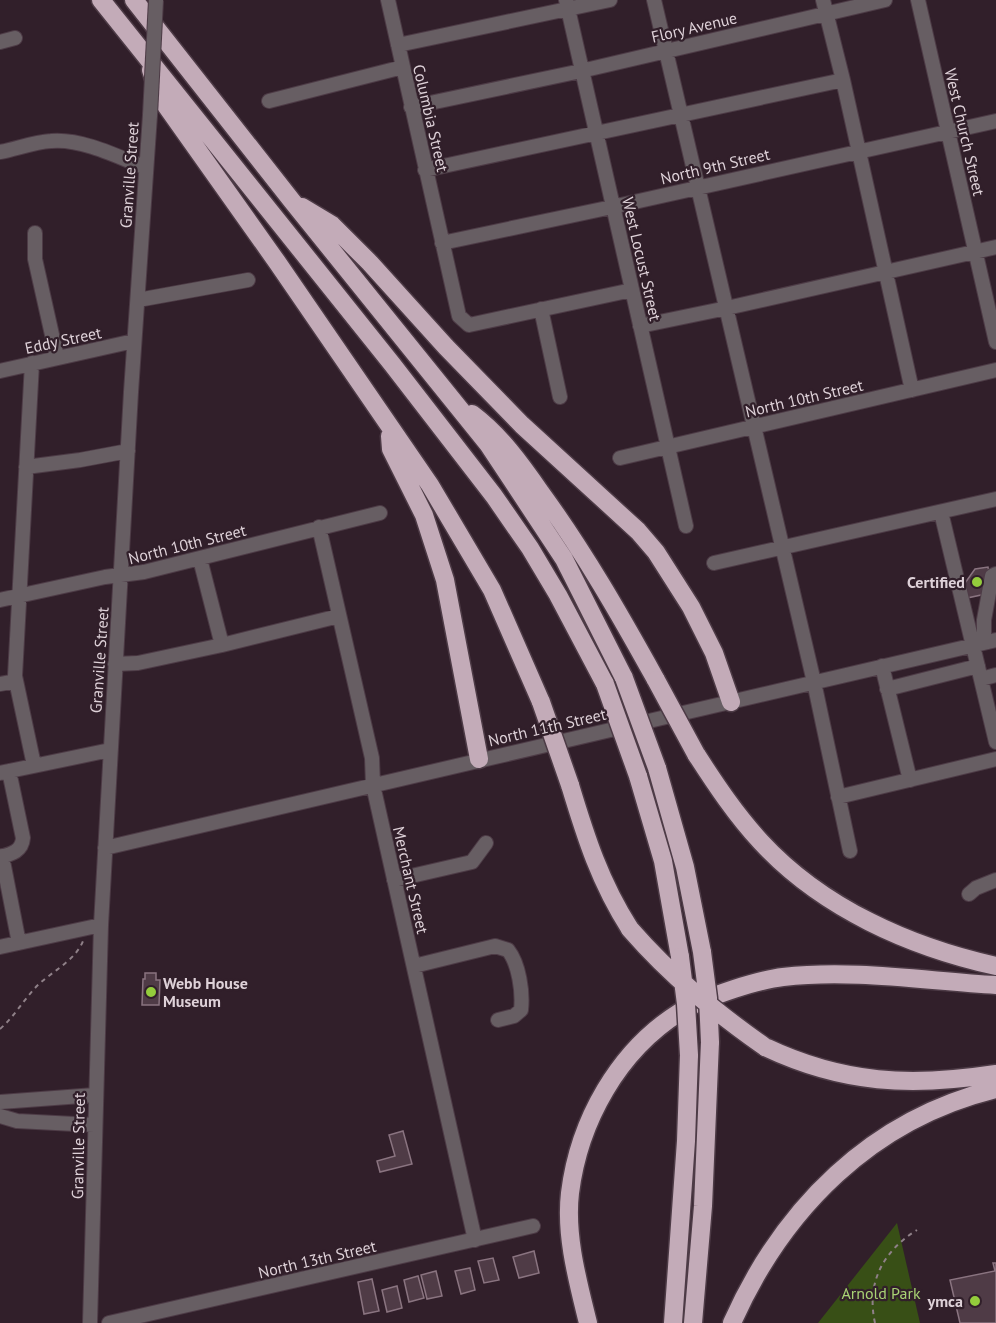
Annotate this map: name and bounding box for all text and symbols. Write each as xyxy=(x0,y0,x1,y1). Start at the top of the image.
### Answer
street label: Flory Avenue xyxy=(649,7,739,47)
street label: Columbia Street xyxy=(409,62,453,174)
street label: West Church Street xyxy=(941,66,990,198)
street label: Granville Street xyxy=(115,121,143,229)
street label: North 9th Street xyxy=(658,144,772,188)
street label: West Locust Street xyxy=(618,195,666,323)
street label: Eddy Street xyxy=(23,322,104,358)
street label: North 10th Street xyxy=(743,375,865,421)
street label: North 10th Street xyxy=(126,520,248,568)
place label: Certified xyxy=(907,572,965,592)
marker: Certified xyxy=(970,575,984,589)
street label: Granville Street xyxy=(85,606,113,714)
street label: North 11th Street xyxy=(486,704,608,750)
street label: Merchant Street xyxy=(389,824,433,936)
place label: Webb House Museum xyxy=(163,973,248,1011)
marker: Webb House Museum xyxy=(144,985,158,999)
street label: Granville Street xyxy=(67,1092,89,1199)
street label: North 13th Street xyxy=(256,1236,378,1282)
park label: Arnold Park xyxy=(841,1283,921,1303)
place label: ymca xyxy=(927,1291,963,1311)
marker: ymca xyxy=(968,1294,982,1308)

